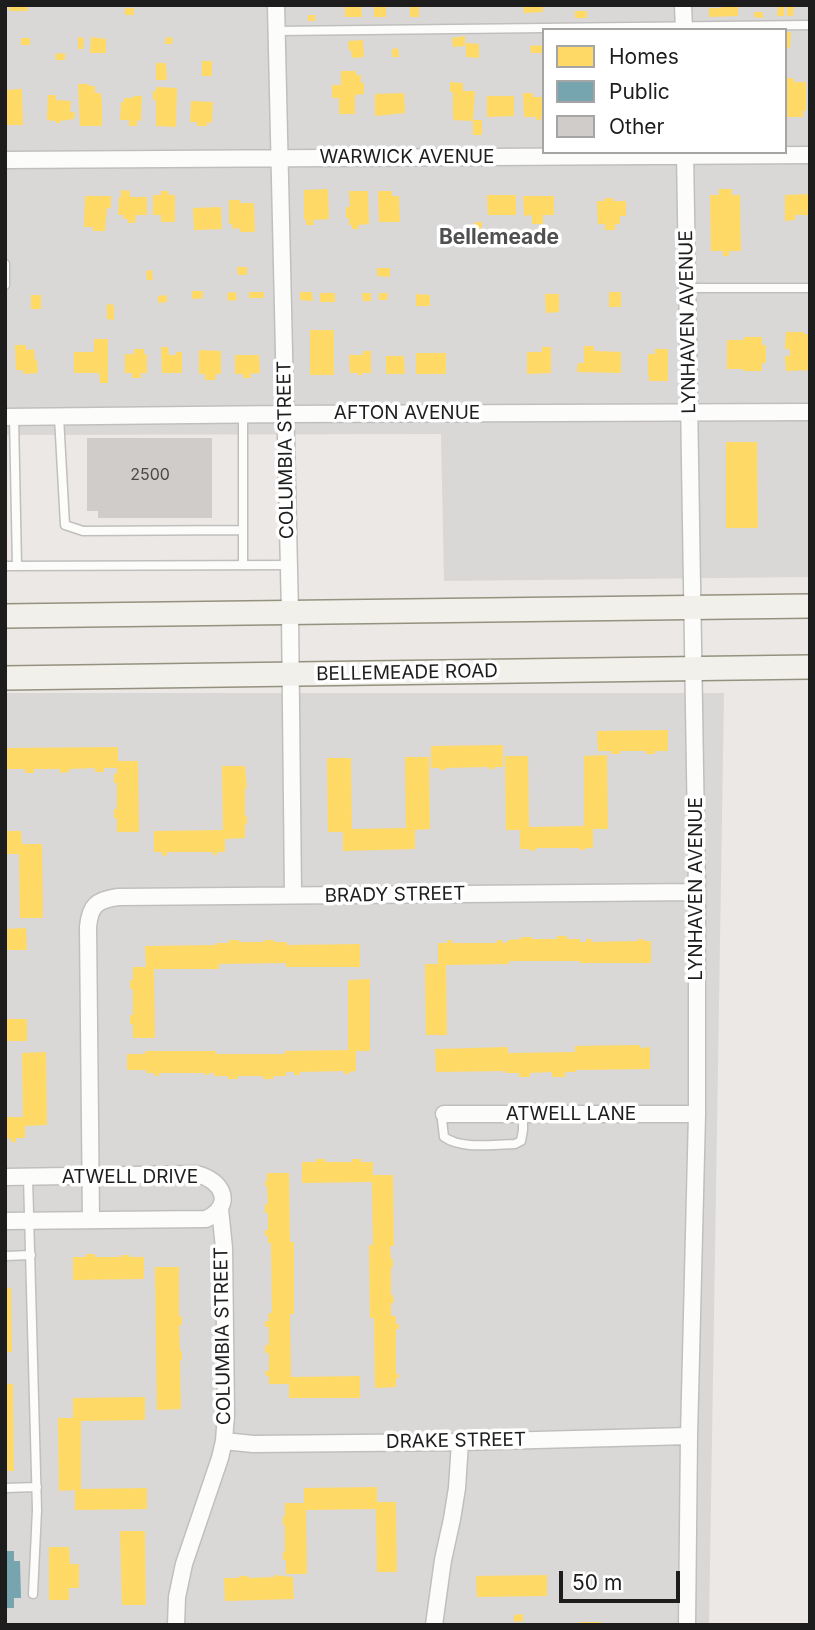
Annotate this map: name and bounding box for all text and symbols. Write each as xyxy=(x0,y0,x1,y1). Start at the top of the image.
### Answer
legend xyxy=(542,28,787,154)
text: Homes xyxy=(609,44,679,69)
text: Public xyxy=(609,79,670,104)
text: Other xyxy=(609,114,665,139)
street label: WARWICK AVENUE xyxy=(319,146,495,168)
district label: Bellemeade xyxy=(439,225,559,251)
street label: LYNHAVEN AVENUE xyxy=(675,230,701,414)
street label: COLUMBIA STREET xyxy=(273,361,299,539)
street label: AFTON AVENUE xyxy=(334,402,480,424)
house number: 2500 xyxy=(130,465,170,485)
street label: BELLEMEADE ROAD xyxy=(316,660,498,686)
street label: LYNHAVEN AVENUE xyxy=(685,797,707,981)
street label: BRADY STREET xyxy=(324,882,466,908)
street label: ATWELL LANE xyxy=(506,1103,636,1125)
street label: ATWELL DRIVE xyxy=(62,1166,198,1188)
street label: COLUMBIA STREET xyxy=(210,1247,236,1425)
street label: DRAKE STREET xyxy=(386,1428,526,1454)
scale bar xyxy=(563,1556,684,1600)
text: 50 m xyxy=(572,1570,622,1595)

